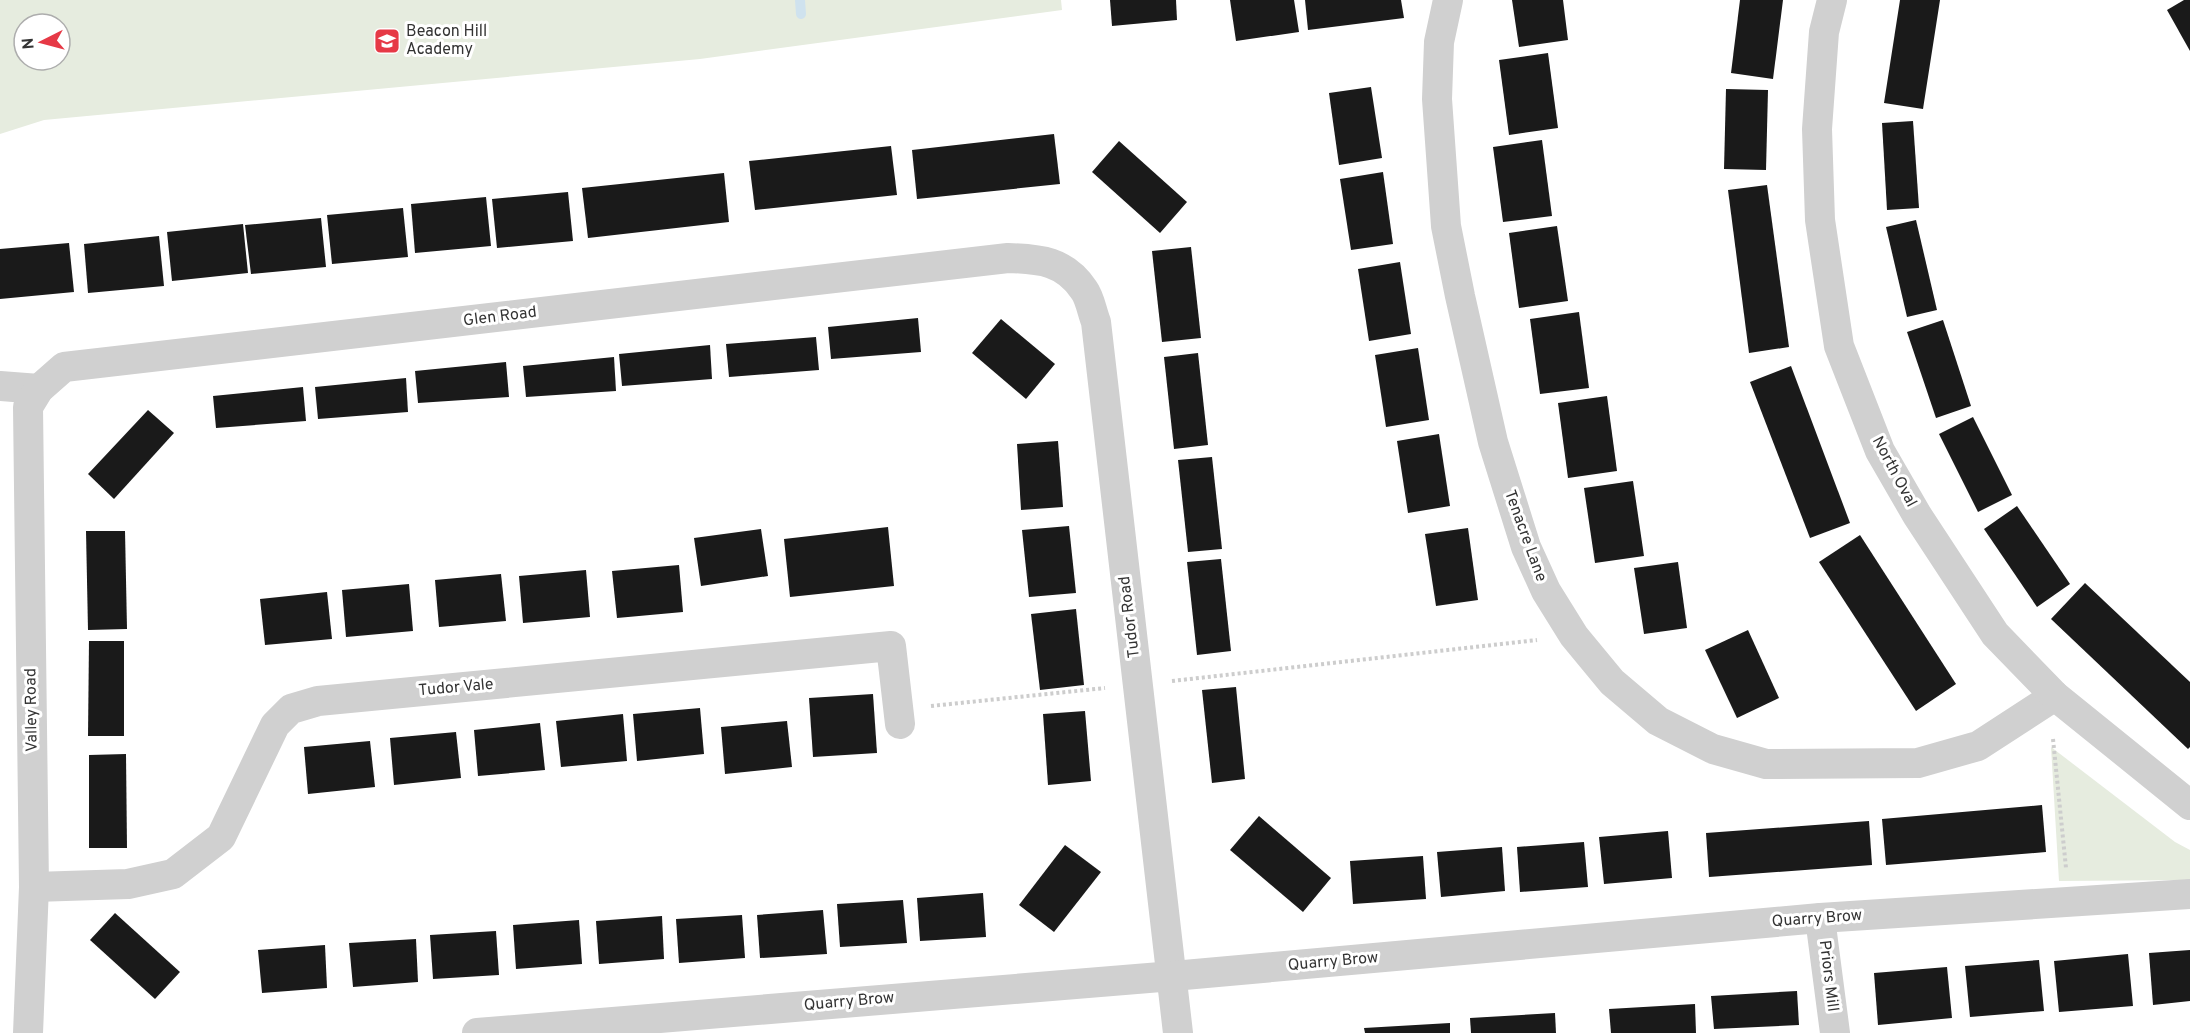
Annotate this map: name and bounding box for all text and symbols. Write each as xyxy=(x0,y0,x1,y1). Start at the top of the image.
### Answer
north arrow xyxy=(12,12,72,72)
place label: Beacon Hill Academy xyxy=(406,22,487,60)
school or university icon: Beacon Hill Academy xyxy=(372,26,402,56)
text: N xyxy=(19,37,40,50)
street label: Glen Road xyxy=(462,303,538,331)
street label: North Oval xyxy=(1867,433,1921,511)
street label: Tenacre Lane xyxy=(1499,487,1551,585)
street label: Tudor Road xyxy=(1115,575,1145,659)
street label: Valley Road xyxy=(21,668,43,752)
street label: Tudor Vale xyxy=(418,675,494,701)
street label: Quarry Brow xyxy=(1771,906,1863,932)
street label: Priors Mill xyxy=(1814,939,1842,1013)
street label: Quarry Brow xyxy=(1287,948,1379,976)
street label: Quarry Brow xyxy=(803,988,895,1016)

